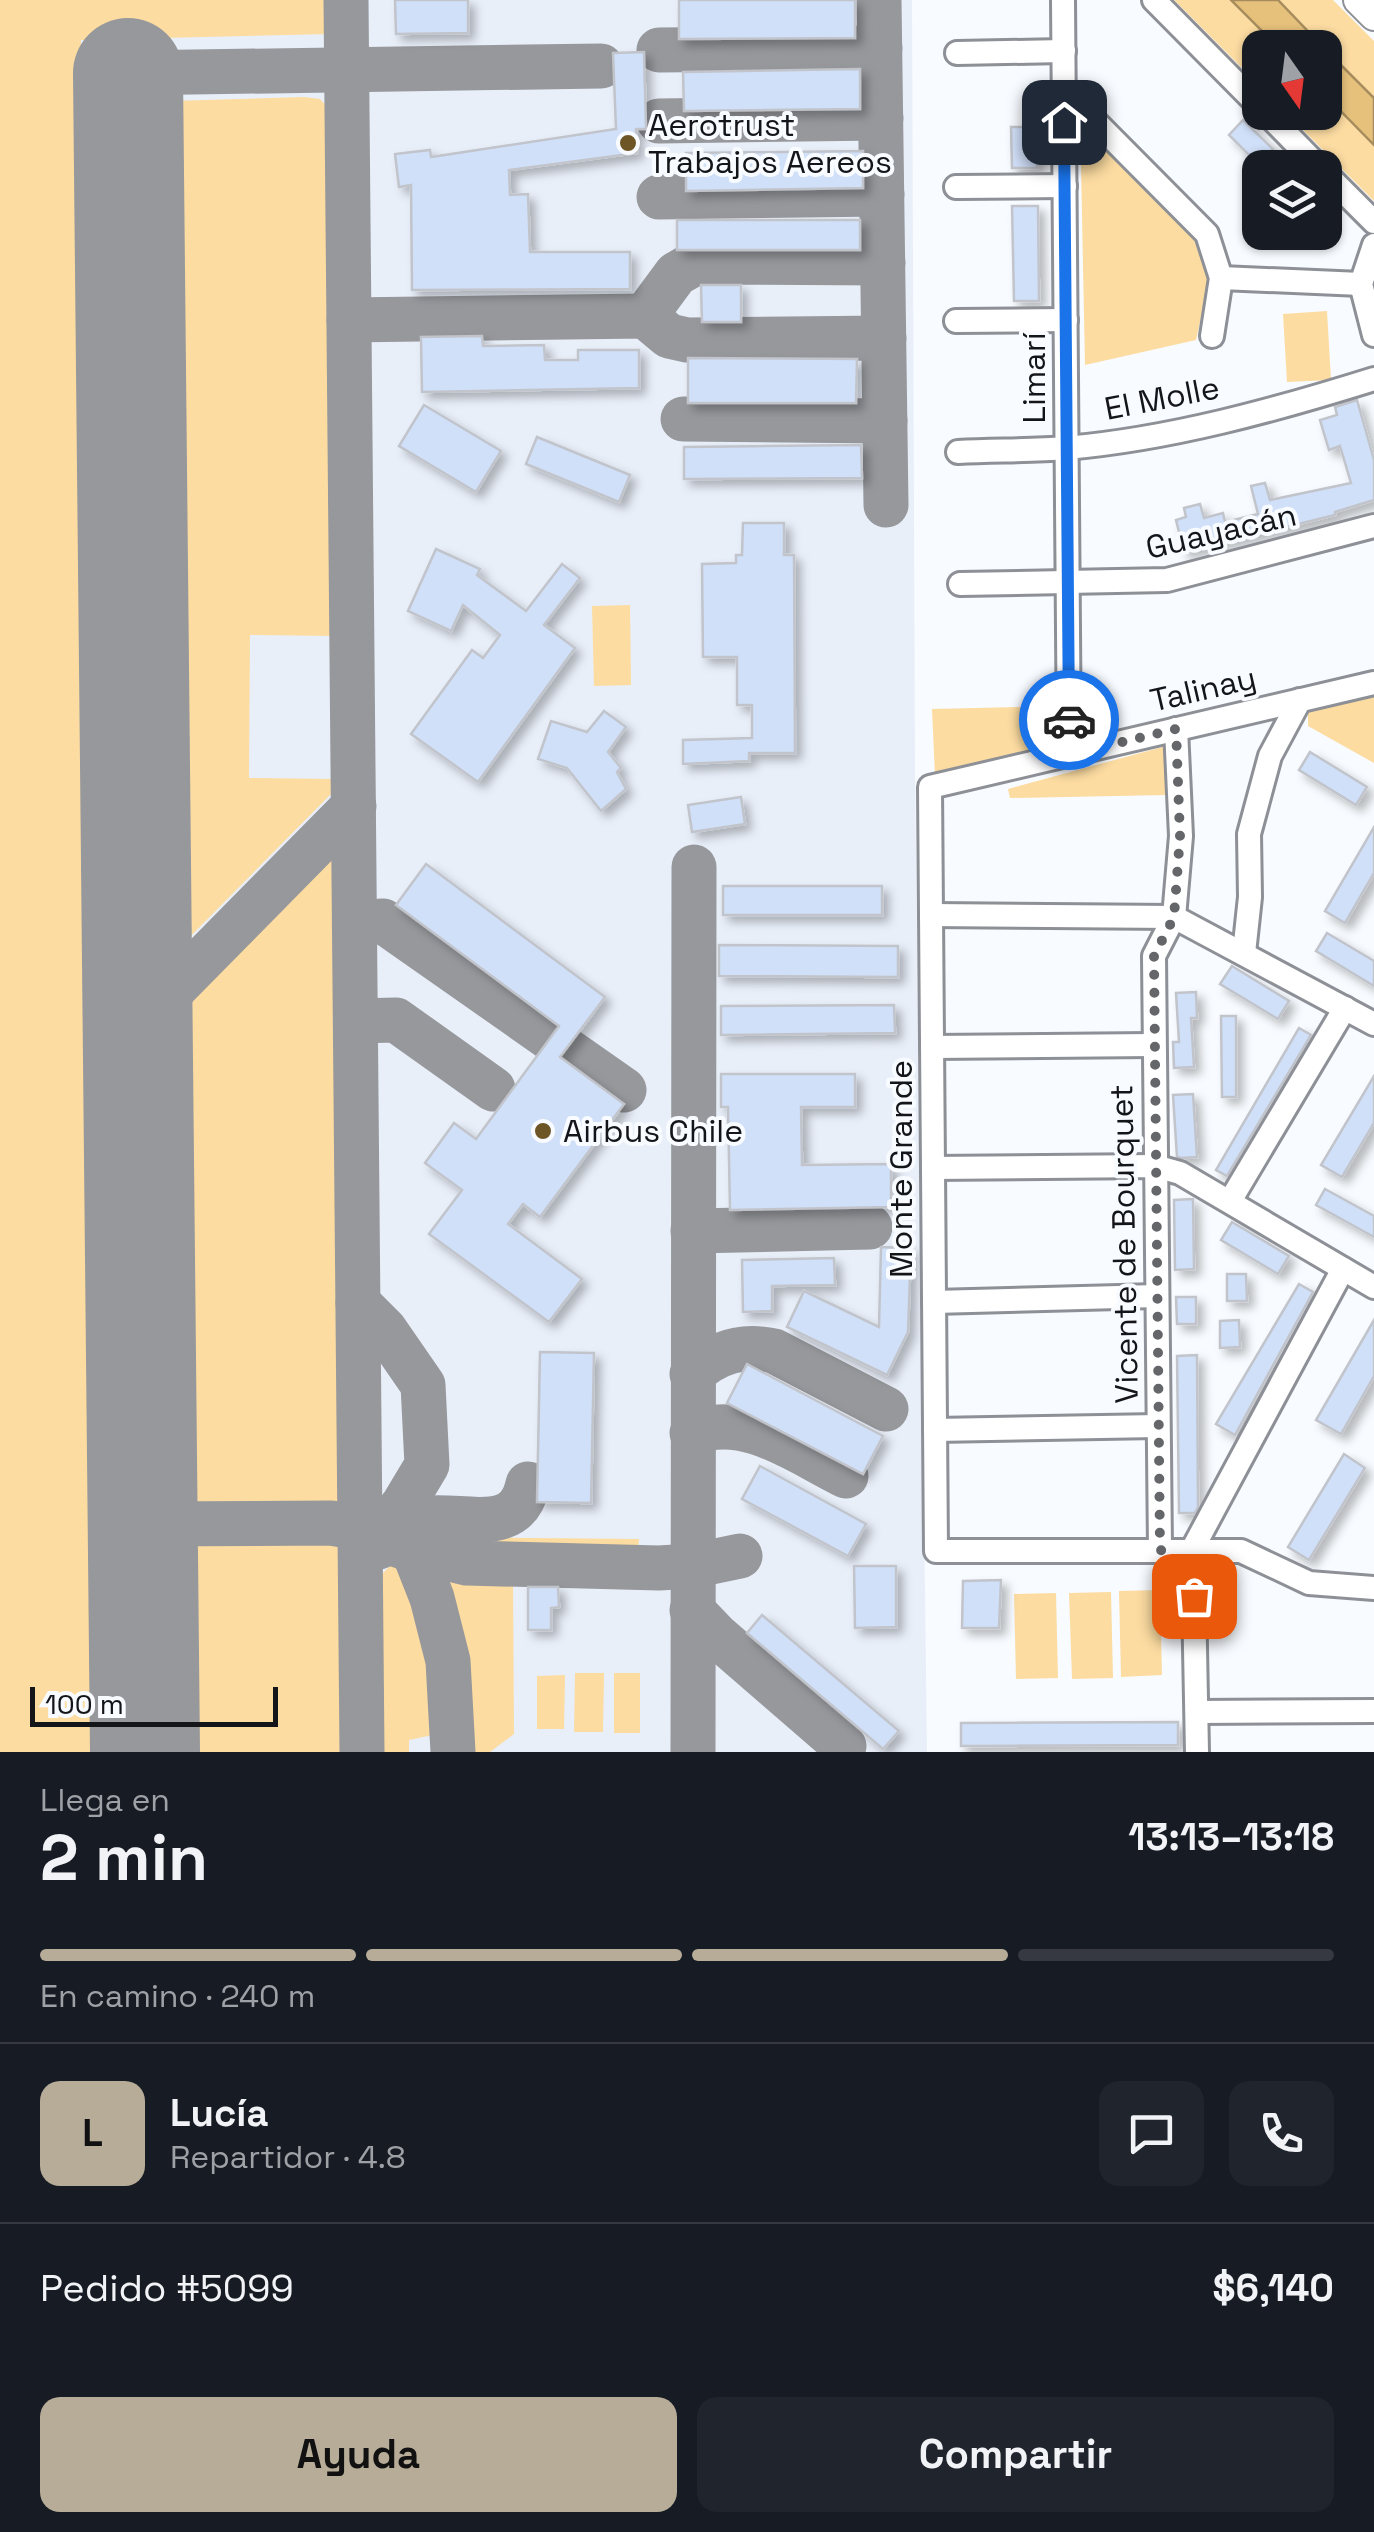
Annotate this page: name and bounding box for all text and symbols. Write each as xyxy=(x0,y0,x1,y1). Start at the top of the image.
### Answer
north arrow xyxy=(1242,30,1342,130)
map controls xyxy=(1242,30,1342,250)
pin xyxy=(1022,80,1107,165)
icon: home xyxy=(1037,95,1092,150)
place label: Aerotrust Trabajos Aereos xyxy=(648,105,892,182)
marker: Aerotrust Trabajos Aereos xyxy=(617,132,639,154)
button: layers xyxy=(1242,150,1342,250)
street label: Limarí xyxy=(1014,332,1054,424)
street label: El Molle xyxy=(1101,367,1223,429)
street label: Guayacán xyxy=(1142,494,1300,568)
street label: Talinay xyxy=(1146,657,1260,721)
courier xyxy=(1019,670,1119,770)
icon: car xyxy=(1042,693,1097,748)
street label: Monte Grande xyxy=(881,1060,921,1278)
street label: Vicente de Bourquet xyxy=(1101,1084,1147,1404)
place label: Airbus Chile xyxy=(563,1111,743,1151)
marker: Airbus Chile xyxy=(532,1120,554,1142)
pin xyxy=(1152,1554,1237,1639)
icon: bag xyxy=(1167,1569,1222,1624)
scale bar xyxy=(30,1682,278,1726)
text: 100 m xyxy=(45,1686,124,1722)
text: Llega en xyxy=(40,1780,170,1820)
text: 13:13–13:18 xyxy=(1128,1813,1334,1861)
text: 2 min xyxy=(40,1816,208,1899)
text: En camino · 240 m xyxy=(40,1976,315,2016)
button: chat xyxy=(1099,2081,1204,2186)
button: phone xyxy=(1229,2081,1334,2186)
text: Lucía xyxy=(170,2089,268,2137)
text: L xyxy=(82,2109,103,2157)
text: Repartidor · 4.8 xyxy=(170,2137,406,2177)
text: Pedido #5099 xyxy=(40,2264,294,2312)
text: $6,140 xyxy=(1212,2264,1334,2312)
button: Ayuda xyxy=(40,2397,677,2512)
button: Compartir xyxy=(697,2397,1334,2512)

